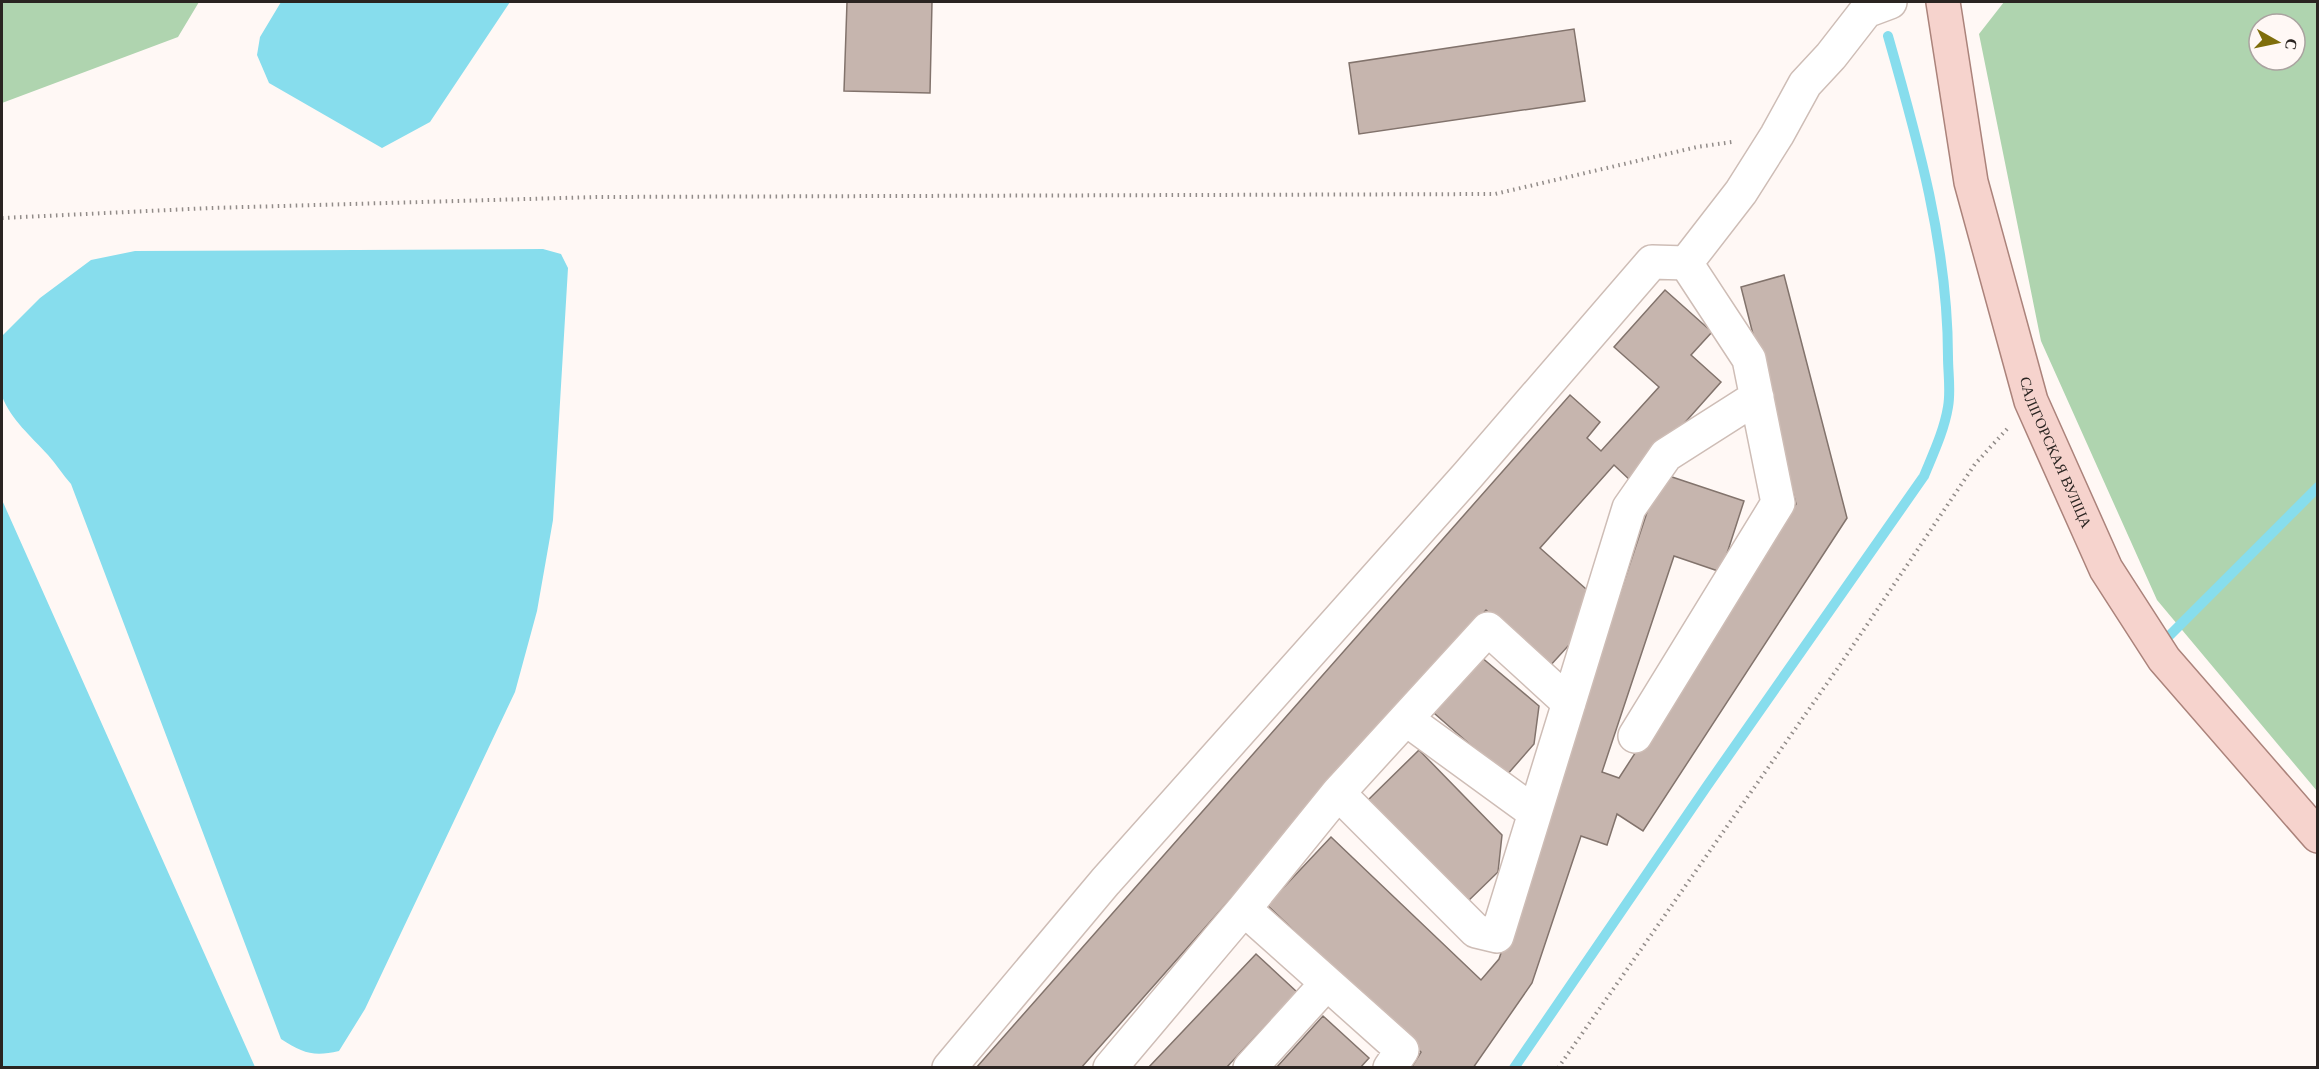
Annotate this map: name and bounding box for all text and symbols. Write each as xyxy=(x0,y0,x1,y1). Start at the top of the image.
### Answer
north arrow xyxy=(2247,12,2307,72)
text: С xyxy=(2281,37,2303,52)
street label: САЛІГОРСКАЯ ВУЛІЦА xyxy=(2016,375,2097,531)

